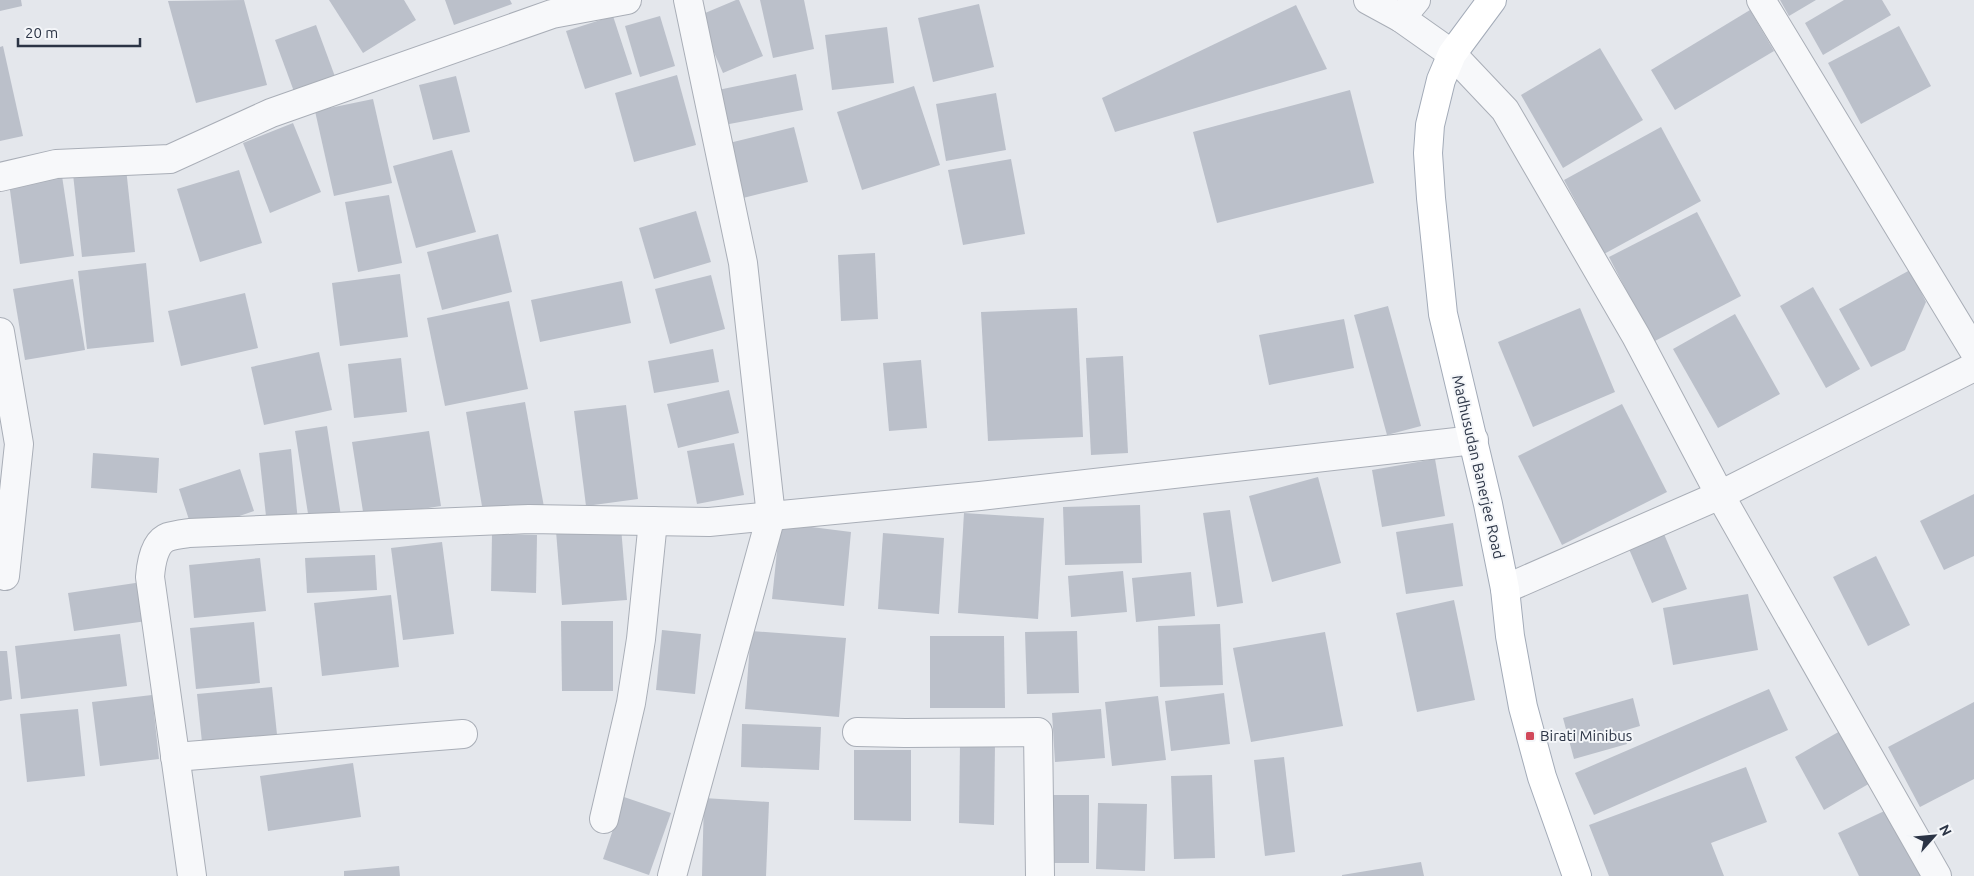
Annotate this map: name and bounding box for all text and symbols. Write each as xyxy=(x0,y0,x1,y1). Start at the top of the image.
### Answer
scale bar xyxy=(18,15,140,47)
text: 20 m xyxy=(25,24,58,41)
street label: Madhusudan Banerjee Road xyxy=(1449,373,1508,560)
place label: Birati Minibus xyxy=(1540,727,1632,744)
marker: Birati Minibus xyxy=(1524,730,1536,742)
north arrow xyxy=(1909,811,1959,861)
text: N xyxy=(1936,822,1955,838)

